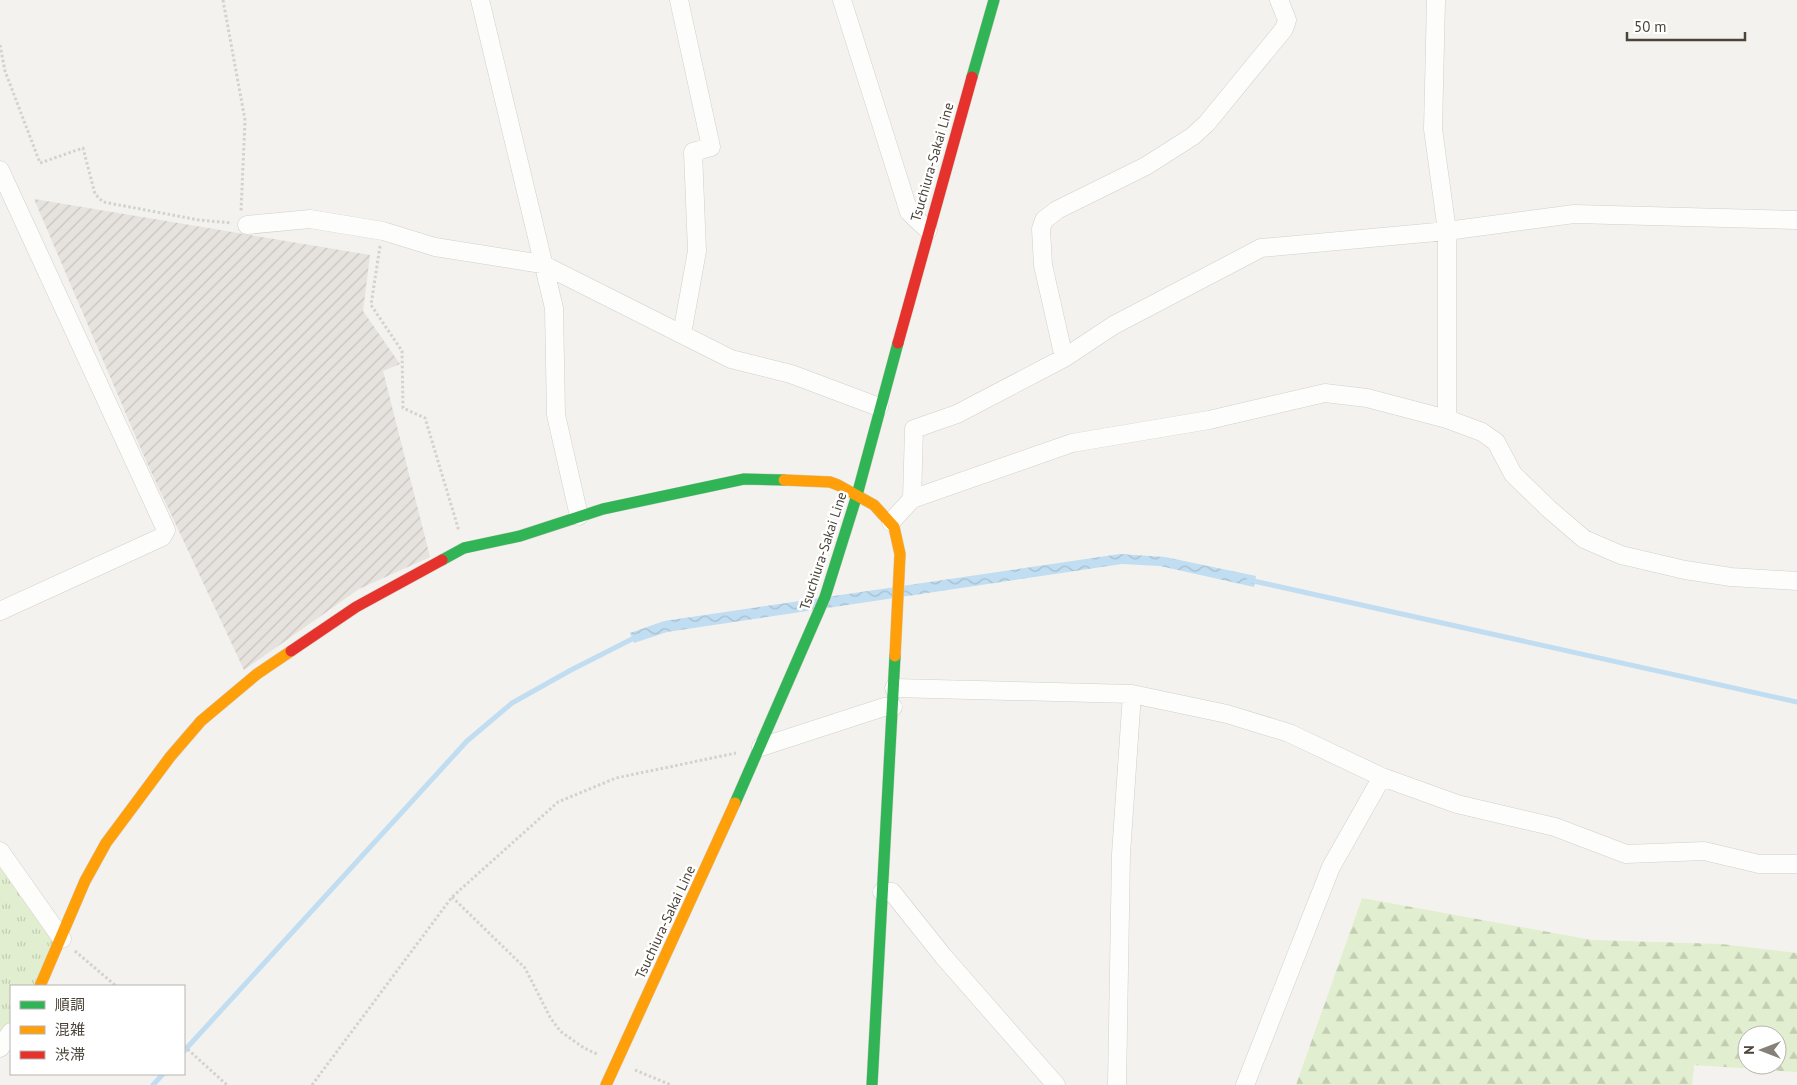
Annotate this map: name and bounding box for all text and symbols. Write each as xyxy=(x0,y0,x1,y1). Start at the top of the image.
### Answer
scale bar xyxy=(1627,10,1744,42)
text: 50 m xyxy=(1634,17,1667,36)
street label: Tsuchiura-Sakai Line xyxy=(906,100,958,224)
street label: Tsuchiura-Sakai Line xyxy=(795,490,851,612)
street label: Tsuchiura-Sakai Line xyxy=(631,862,699,982)
legend xyxy=(10,985,185,1075)
text: 順調 xyxy=(55,995,85,1014)
text: 混雑 xyxy=(55,1020,85,1039)
north arrow xyxy=(1737,1025,1787,1075)
text: 渋滞 xyxy=(55,1045,85,1064)
text: N xyxy=(1740,1045,1758,1055)

